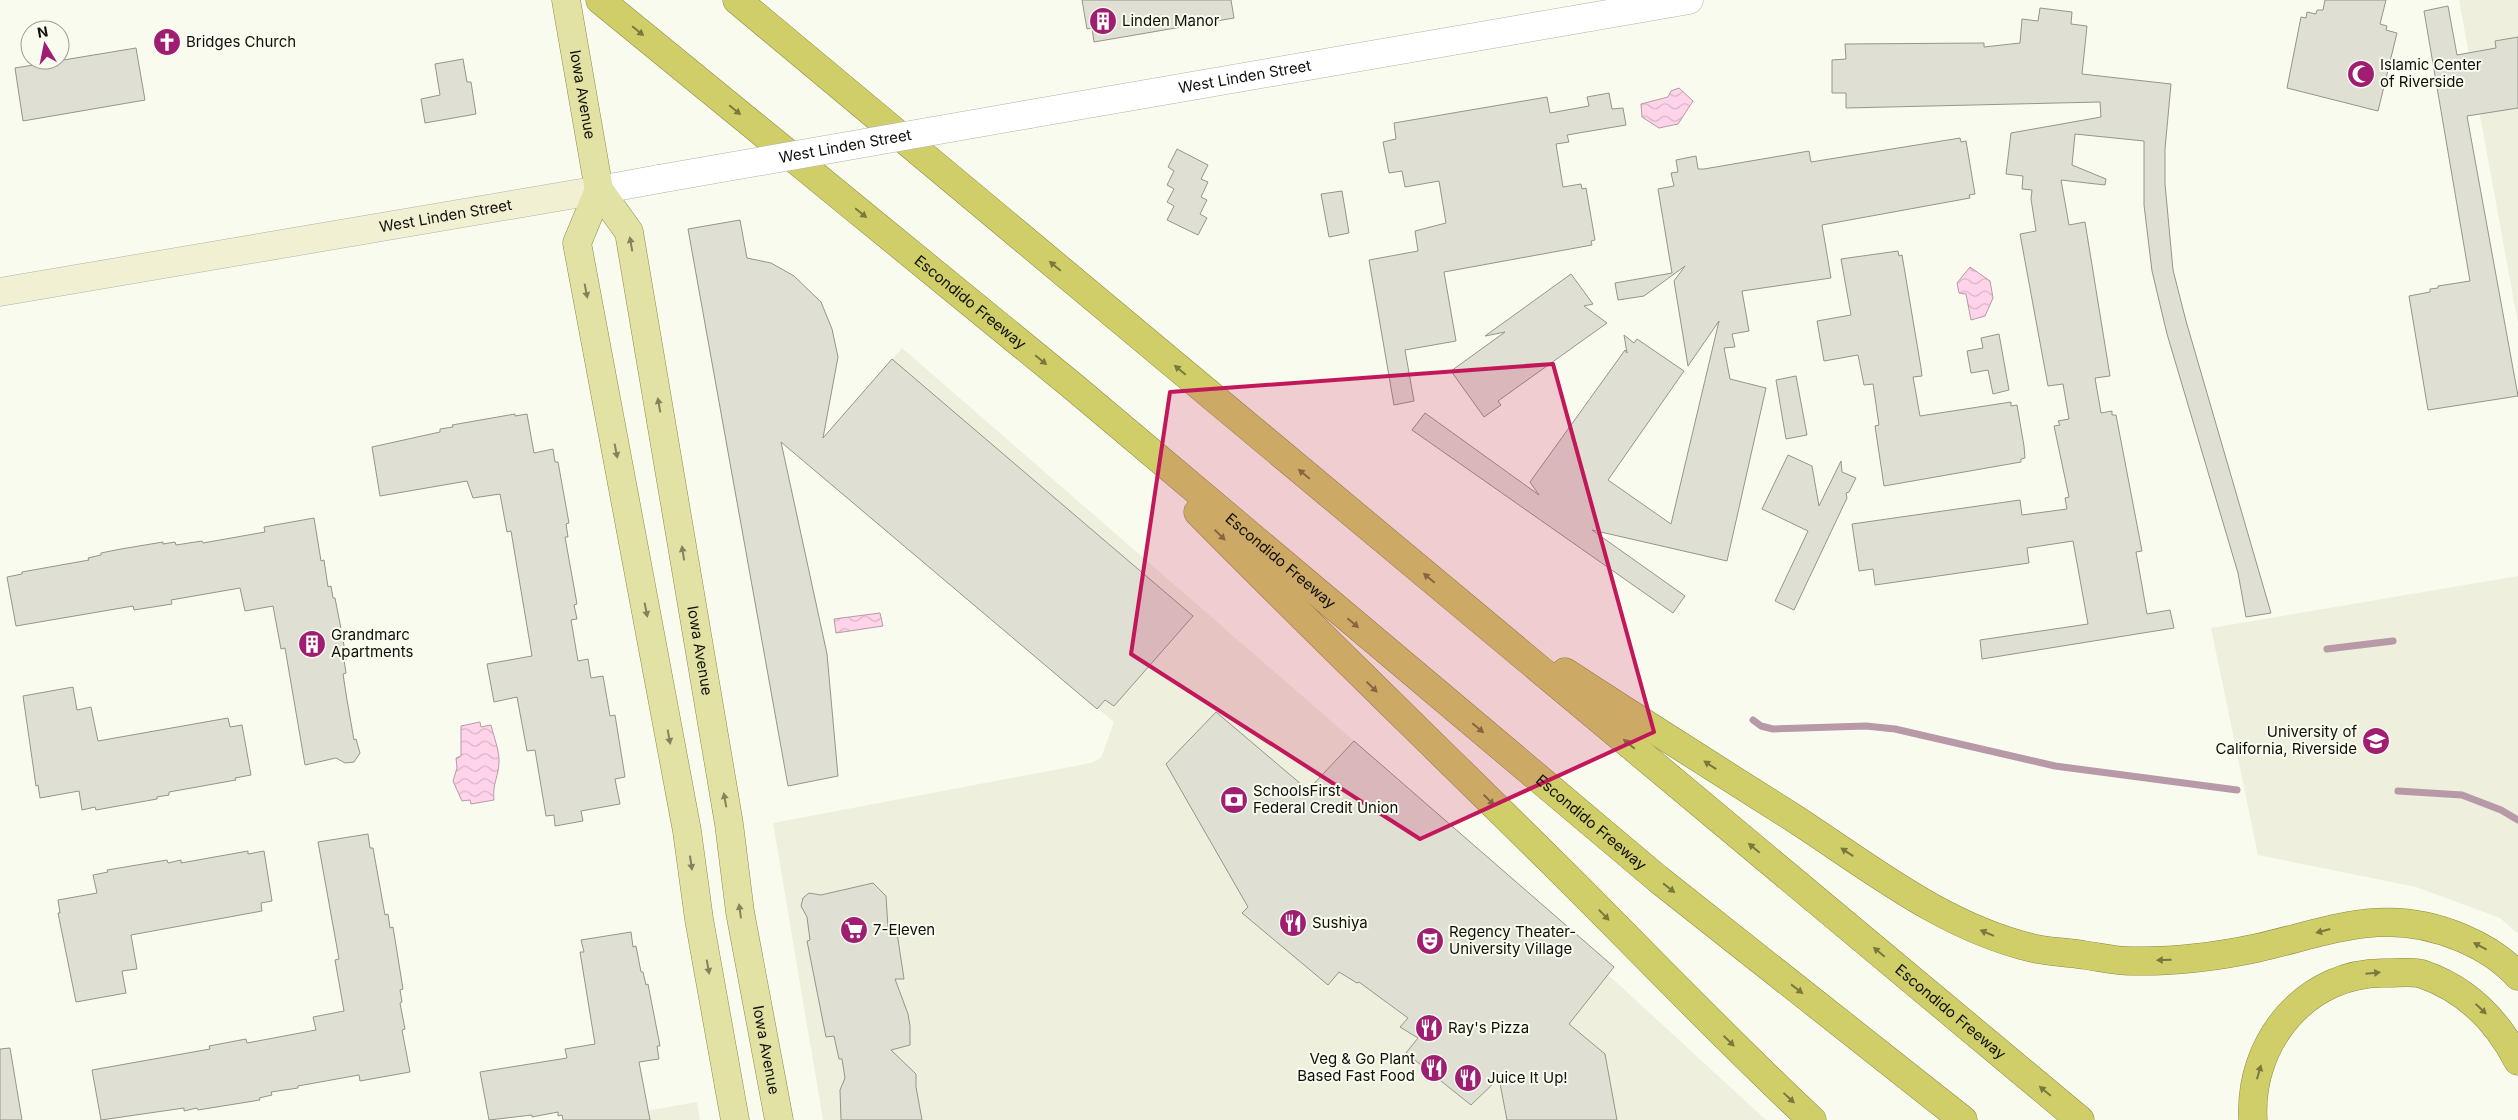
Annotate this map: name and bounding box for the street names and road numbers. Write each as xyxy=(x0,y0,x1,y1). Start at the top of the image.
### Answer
street label: Iowa Avenue xyxy=(566,48,600,141)
street label: West Linden Street xyxy=(1177,56,1313,97)
street label: West Linden Street xyxy=(777,125,913,167)
street label: West Linden Street xyxy=(378,195,513,236)
street label: Escondido Freeway xyxy=(911,251,1031,354)
street label: Escondido Freeway xyxy=(1222,509,1340,613)
street label: Iowa Avenue xyxy=(683,604,717,697)
street label: Escondido Freeway xyxy=(1532,770,1651,875)
street label: Escondido Freeway xyxy=(1891,960,2010,1064)
street label: Iowa Avenue xyxy=(749,1004,784,1096)

